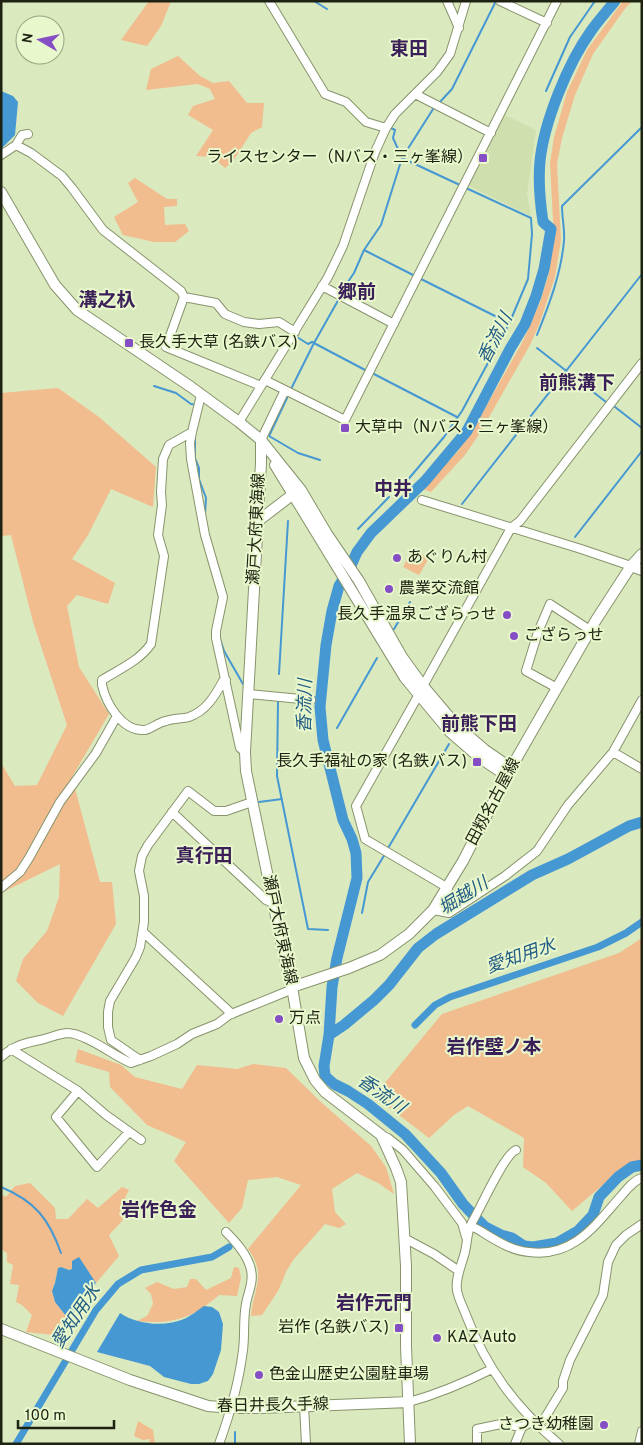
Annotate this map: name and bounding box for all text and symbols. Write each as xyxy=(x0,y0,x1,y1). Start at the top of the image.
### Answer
north arrow xyxy=(15,15,65,65)
text: N xyxy=(19,32,38,45)
district label: 東田 xyxy=(390,38,428,62)
place label: ライスセンター（Nバス・三ヶ峯線） xyxy=(206,148,473,168)
marker: ライスセンター（Nバス・三ヶ峯線） xyxy=(477,152,489,164)
district label: 郷前 xyxy=(338,281,376,305)
district label: 溝之杁 xyxy=(78,289,136,313)
water label: 香流川 xyxy=(473,308,519,368)
place label: 長久手大草 (名鉄バス) xyxy=(139,333,298,353)
marker: 長久手大草 (名鉄バス) xyxy=(123,337,135,349)
district label: 前熊溝下 xyxy=(539,372,615,396)
place label: 大草中（Nバス・三ヶ峯線） xyxy=(355,418,558,438)
marker: 大草中（Nバス・三ヶ峯線） xyxy=(339,422,351,434)
street label: 瀬戸大府東海線 xyxy=(244,473,270,585)
district label: 中井 xyxy=(374,478,412,502)
place label: あぐりん村 xyxy=(407,548,487,568)
marker: あぐりん村 xyxy=(391,552,403,564)
place label: 農業交流館 xyxy=(399,579,479,599)
marker: 農業交流館 xyxy=(383,583,395,595)
place label: 長久手温泉ござらっせ xyxy=(337,605,497,625)
marker: 長久手温泉ござらっせ xyxy=(501,609,513,621)
place label: ござらっせ xyxy=(524,626,604,646)
marker: ござらっせ xyxy=(508,630,520,642)
water label: 香流川 xyxy=(294,677,318,733)
district label: 前熊下田 xyxy=(441,713,517,737)
place label: 長久手福祉の家 (名鉄バス) xyxy=(276,752,467,772)
street label: 田籾名古屋線 xyxy=(463,755,525,849)
marker: 長久手福祉の家 (名鉄バス) xyxy=(471,756,483,768)
district label: 真行田 xyxy=(175,845,233,869)
water label: 堀越川 xyxy=(435,872,495,921)
street label: 瀬戸大府東海線 xyxy=(258,873,300,987)
water label: 愛知用水 xyxy=(483,934,561,980)
place label: 万点 xyxy=(289,1009,321,1029)
marker: 万点 xyxy=(273,1013,285,1025)
district label: 岩作壁ノ本 xyxy=(446,1036,542,1060)
water label: 香流川 xyxy=(352,1070,411,1121)
district label: 岩作色金 xyxy=(121,1199,197,1223)
water label: 愛知用水 xyxy=(47,1279,108,1353)
district label: 岩作元門 xyxy=(336,1292,412,1316)
place label: 岩作 (名鉄バス) xyxy=(278,1318,389,1338)
marker: 岩作 (名鉄バス) xyxy=(393,1322,405,1334)
place label: KAZ Auto xyxy=(447,1328,517,1348)
marker: KAZ Auto xyxy=(431,1332,443,1344)
place label: 色金山歴史公園駐車場 xyxy=(269,1365,429,1385)
marker: 色金山歴史公園駐車場 xyxy=(253,1369,265,1381)
street label: 春日井長久手線 xyxy=(217,1395,329,1417)
scale bar xyxy=(18,1398,114,1430)
text: 100 m xyxy=(25,1407,66,1426)
place label: さつき幼稚園 xyxy=(498,1415,594,1435)
marker: さつき幼稚園 xyxy=(598,1419,610,1431)

